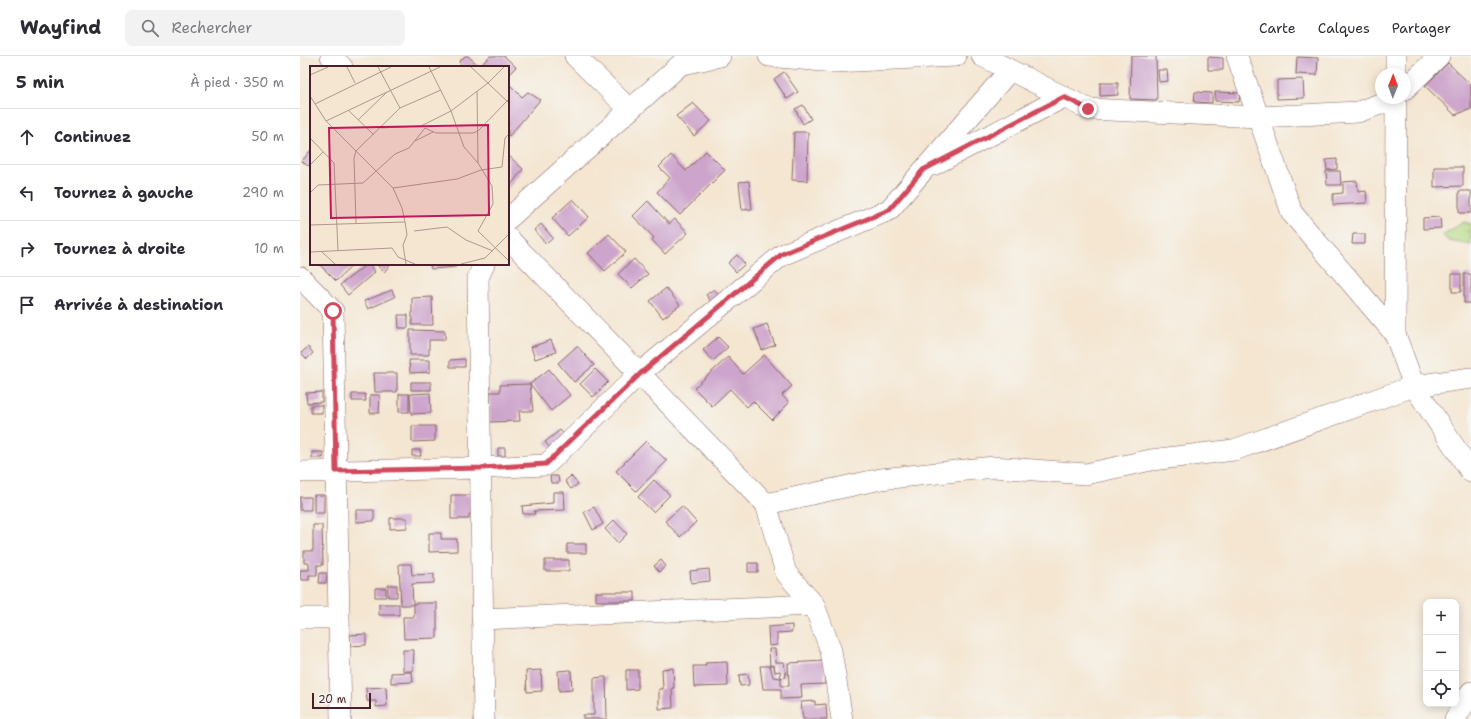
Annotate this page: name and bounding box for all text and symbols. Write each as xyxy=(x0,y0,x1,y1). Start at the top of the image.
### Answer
search box xyxy=(125,10,405,46)
text: Wayfind xyxy=(20,15,101,40)
icon: search xyxy=(139,17,161,39)
text: Rechercher xyxy=(171,18,252,38)
text: Carte xyxy=(1259,19,1296,37)
text: Calques xyxy=(1318,19,1370,37)
text: Partager xyxy=(1392,19,1451,37)
inset map xyxy=(310,66,509,265)
north arrow xyxy=(1375,68,1411,104)
text: 5 min xyxy=(16,71,64,93)
text: À pied · 350 m xyxy=(190,74,284,91)
route end xyxy=(1079,100,1097,118)
icon: ahead xyxy=(16,126,38,148)
text: Continuez xyxy=(54,127,131,147)
text: 50 m xyxy=(251,128,284,145)
icon: left xyxy=(16,182,38,204)
text: Tournez à gauche xyxy=(54,183,194,203)
text: 290 m xyxy=(242,184,284,201)
icon: right xyxy=(16,238,38,260)
text: Tournez à droite xyxy=(54,239,186,259)
text: 10 m xyxy=(254,240,284,257)
icon: arrive xyxy=(16,294,38,316)
text: Arrivée à destination xyxy=(54,295,223,315)
route start xyxy=(324,302,342,320)
map controls xyxy=(1423,599,1459,707)
button: + xyxy=(1423,599,1459,635)
button: − xyxy=(1423,635,1459,671)
button: locate xyxy=(1423,671,1459,707)
scale bar xyxy=(312,691,371,710)
text: 20 m xyxy=(318,692,346,707)

